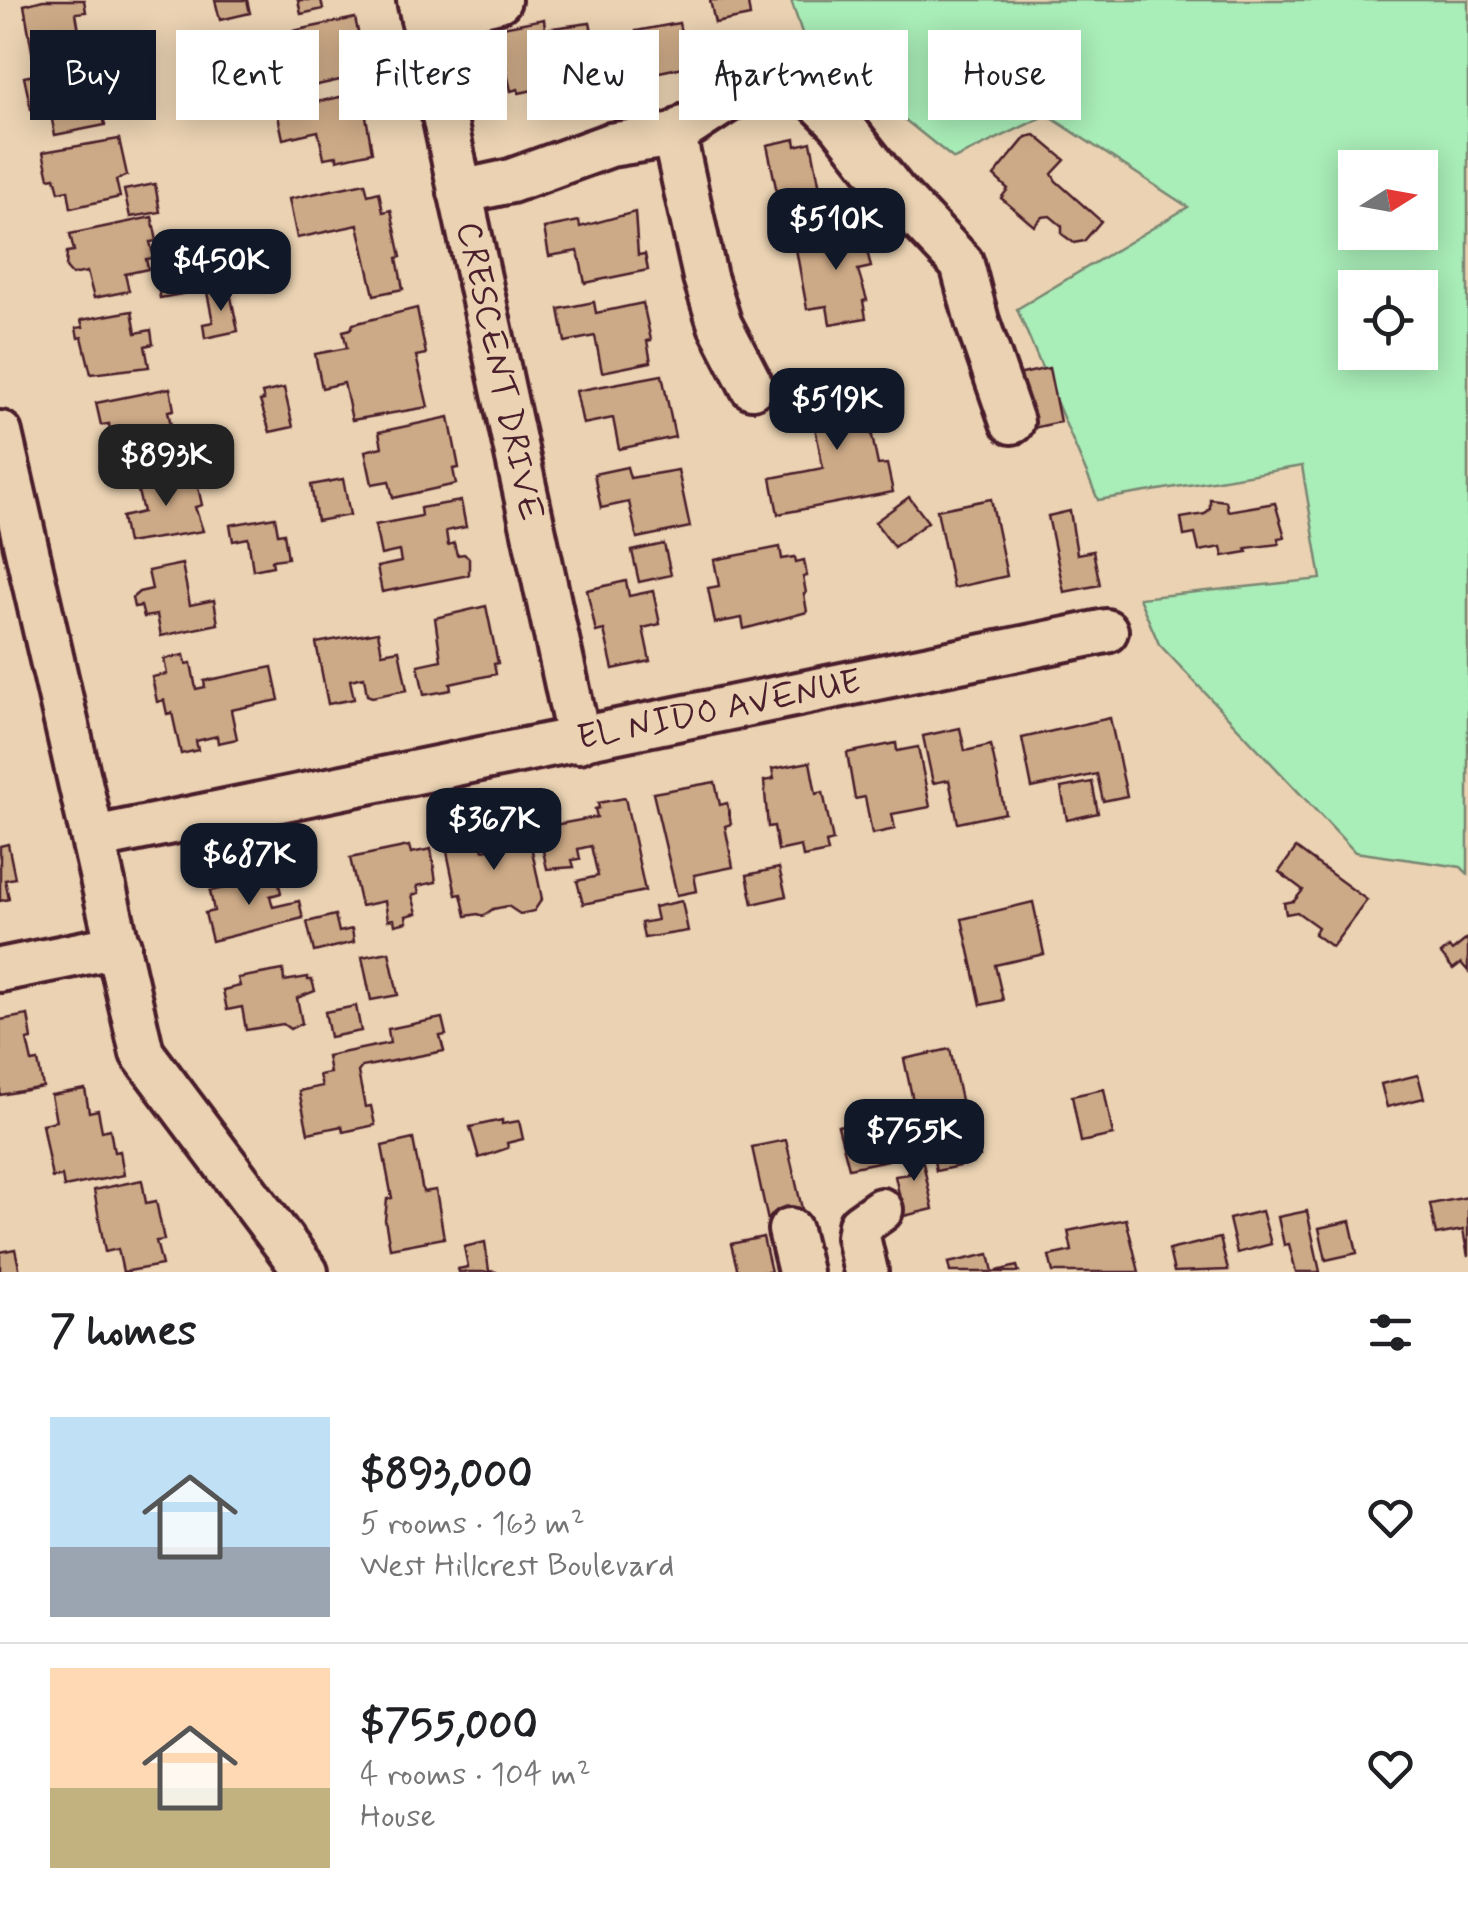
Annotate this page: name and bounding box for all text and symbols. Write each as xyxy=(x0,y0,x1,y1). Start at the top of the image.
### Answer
chip: Buy xyxy=(30,30,156,120)
chip: Rent xyxy=(176,30,319,120)
chip: Filters xyxy=(339,30,507,120)
chip: New xyxy=(527,30,659,120)
chip: Apartment xyxy=(679,30,908,120)
chip: House xyxy=(928,30,1081,120)
north arrow xyxy=(1338,150,1438,250)
map controls xyxy=(1338,150,1438,370)
pin: $510K xyxy=(766,188,906,273)
text: $510K xyxy=(789,199,883,241)
street label: CRESCENT DRIVE xyxy=(445,218,554,525)
pin: $450K xyxy=(151,229,291,314)
text: $450K xyxy=(173,240,269,282)
button: locate xyxy=(1338,270,1438,370)
pin: $519K xyxy=(767,368,907,453)
text: $519K xyxy=(791,379,883,421)
pin: $893K xyxy=(96,424,236,509)
text: $893K xyxy=(120,435,212,477)
street label: EL NIDO AVENUE xyxy=(573,659,865,762)
pin: $367K xyxy=(424,788,564,873)
text: $367K xyxy=(448,799,540,841)
pin: $687K xyxy=(179,823,319,908)
text: $687K xyxy=(202,834,296,876)
pin: $755K xyxy=(844,1099,984,1184)
text: $755K xyxy=(866,1110,962,1152)
text: 7 homes xyxy=(50,1305,197,1360)
icon: filters xyxy=(1363,1305,1418,1360)
text: $893,000 xyxy=(360,1448,532,1503)
icon: home xyxy=(130,1457,250,1577)
icon: heart xyxy=(1363,1490,1418,1545)
text: 5 rooms · 163 m² xyxy=(360,1503,585,1545)
text: West Hillcrest Boulevard xyxy=(360,1545,674,1587)
text: $755,000 xyxy=(360,1699,538,1754)
icon: home xyxy=(130,1708,250,1828)
icon: heart xyxy=(1363,1741,1418,1796)
text: 4 rooms · 104 m² xyxy=(360,1754,591,1796)
text: House xyxy=(360,1796,436,1838)

